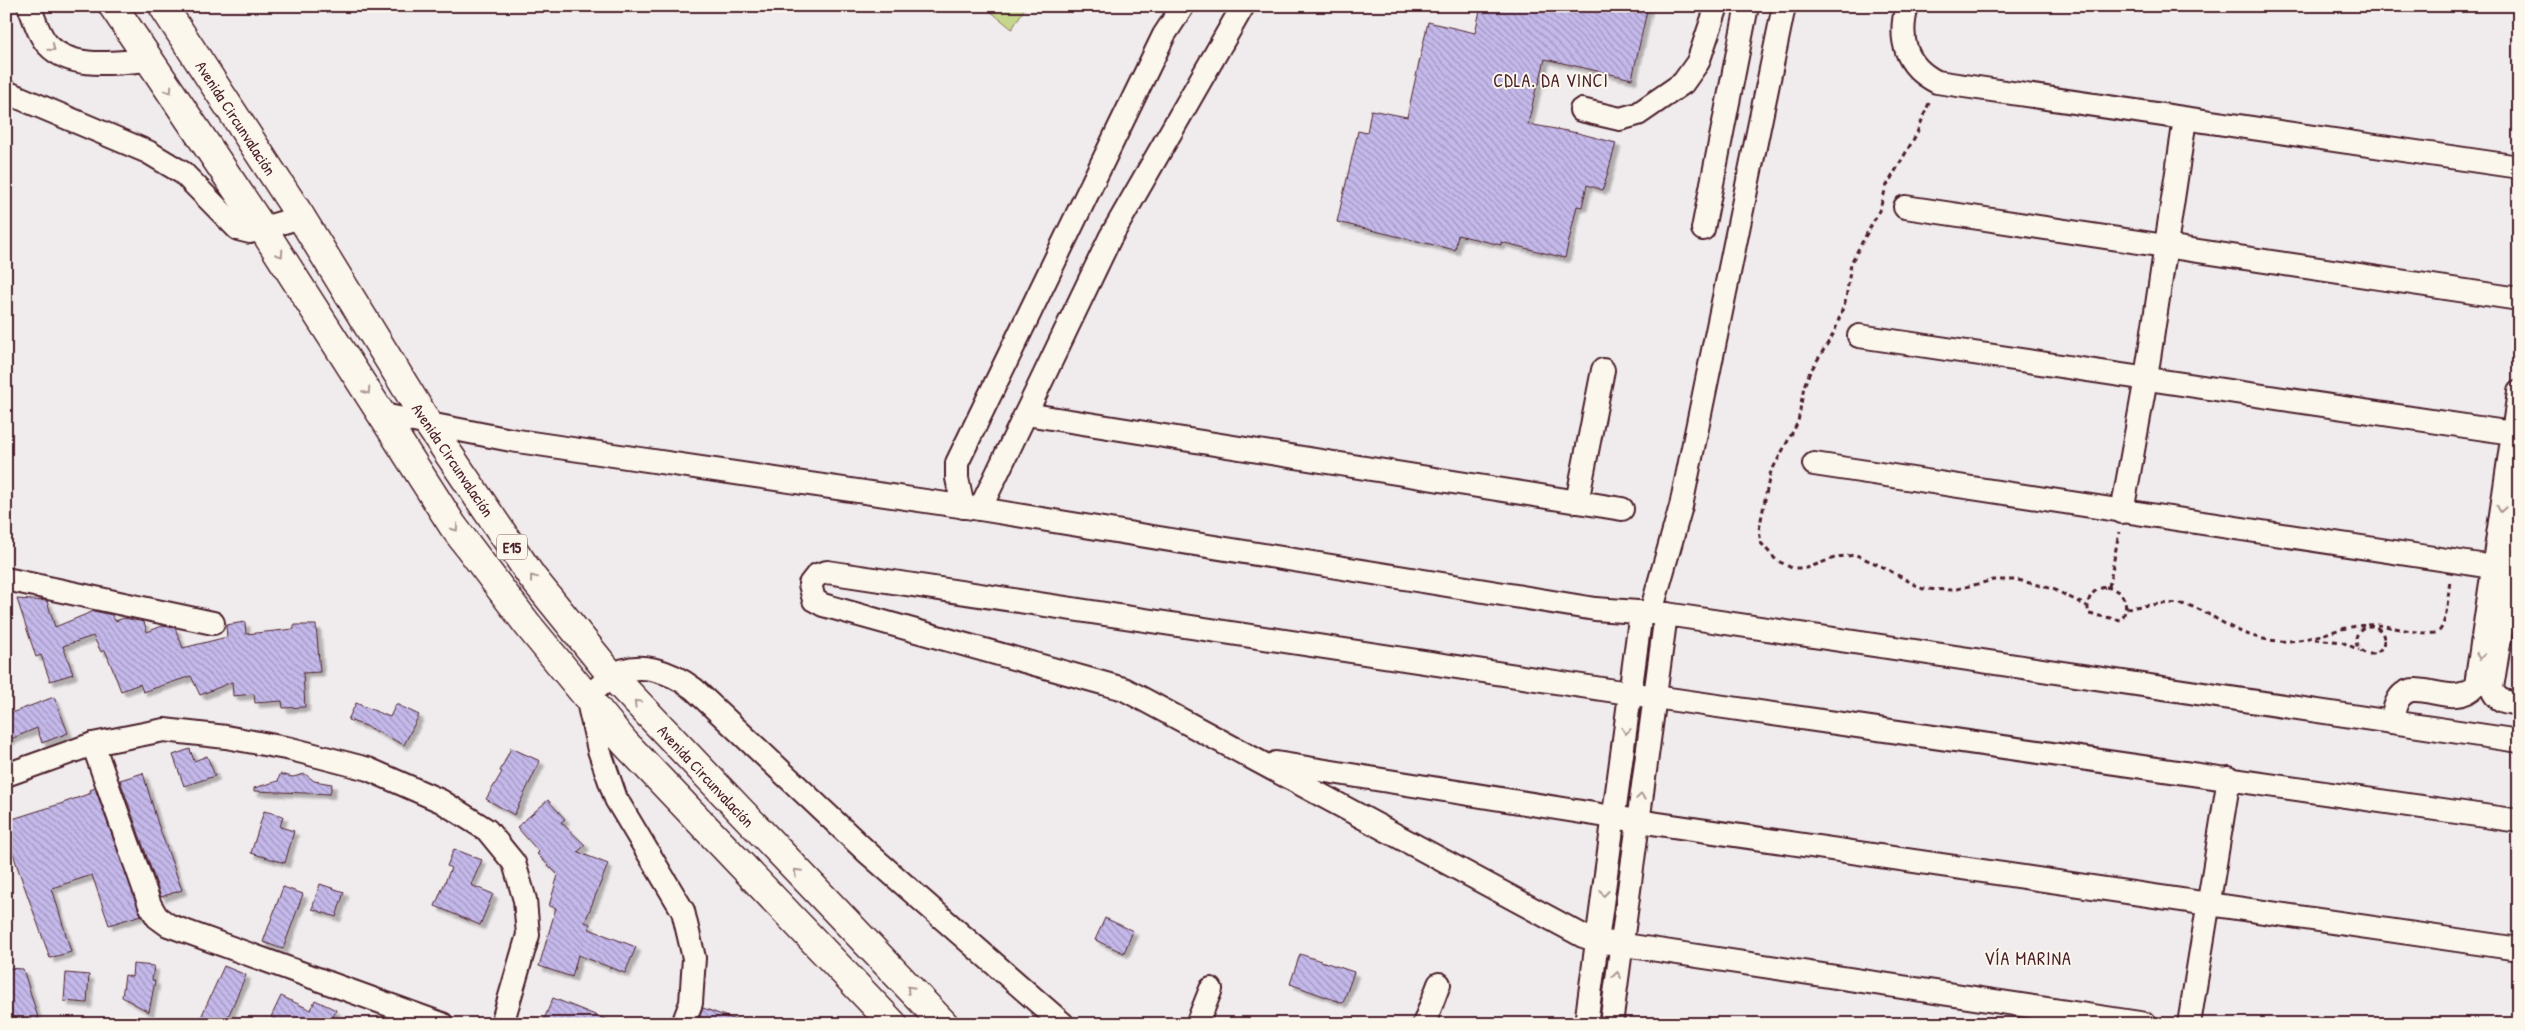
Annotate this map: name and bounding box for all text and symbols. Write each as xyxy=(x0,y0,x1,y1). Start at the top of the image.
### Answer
one-way arrow xyxy=(47,42,56,51)
street label: Avenida Circunvalación xyxy=(191,56,281,180)
district label: CDLA. DA VINCI xyxy=(1493,68,1609,93)
one-way arrow xyxy=(163,85,173,94)
one-way arrow xyxy=(273,249,283,258)
one-way arrow xyxy=(361,385,371,394)
street label: Avenida Circunvalación xyxy=(407,399,499,521)
one-way arrow xyxy=(2496,505,2506,513)
one-way arrow xyxy=(449,522,458,531)
road number: E15 xyxy=(497,534,527,560)
one-way arrow xyxy=(531,575,539,584)
one-way arrow xyxy=(2475,652,2485,660)
one-way arrow xyxy=(634,700,643,709)
street label: Avenida Circunvalación xyxy=(653,720,759,832)
one-way arrow xyxy=(1621,728,1632,736)
one-way arrow xyxy=(1636,793,1646,801)
one-way arrow xyxy=(794,868,803,877)
one-way arrow xyxy=(1599,889,1610,897)
district label: VÍA MARINA xyxy=(1984,946,2072,971)
one-way arrow xyxy=(1611,971,1622,979)
one-way arrow xyxy=(907,985,916,994)

